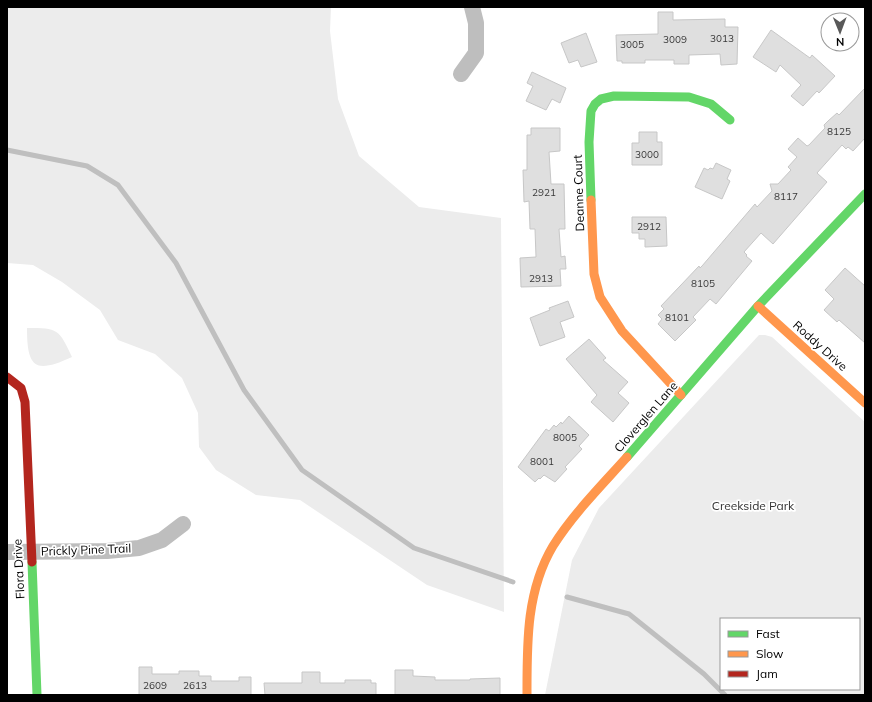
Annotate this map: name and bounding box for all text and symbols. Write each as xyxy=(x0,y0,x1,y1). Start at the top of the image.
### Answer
north arrow xyxy=(820,12,860,52)
house number: 3013 xyxy=(710,32,734,45)
house number: 3009 xyxy=(663,33,687,46)
text: N xyxy=(836,35,844,49)
house number: 3005 xyxy=(620,38,644,51)
house number: 8125 xyxy=(827,125,851,138)
house number: 3000 xyxy=(635,148,659,161)
street label: Deanne Court xyxy=(570,154,587,232)
house number: 2921 xyxy=(532,186,556,199)
house number: 8117 xyxy=(774,190,798,203)
house number: 2912 xyxy=(637,220,661,233)
house number: 2913 xyxy=(529,272,553,285)
house number: 8105 xyxy=(691,277,715,290)
house number: 8101 xyxy=(665,311,689,324)
street label: Roddy Drive xyxy=(790,317,851,374)
street label: Cloverglen Lane xyxy=(611,378,680,455)
house number: 8005 xyxy=(553,431,577,444)
house number: 8001 xyxy=(530,455,554,468)
park label: Creekside Park xyxy=(712,498,795,513)
street label: Flora Drive xyxy=(9,539,28,599)
street label: Prickly Pine Trail xyxy=(41,540,131,559)
legend xyxy=(720,618,860,690)
text: Fast xyxy=(756,626,780,641)
text: Slow xyxy=(756,646,784,661)
text: Jam xyxy=(756,666,778,681)
house number: 2609 xyxy=(143,679,167,692)
house number: 2613 xyxy=(183,679,207,692)

